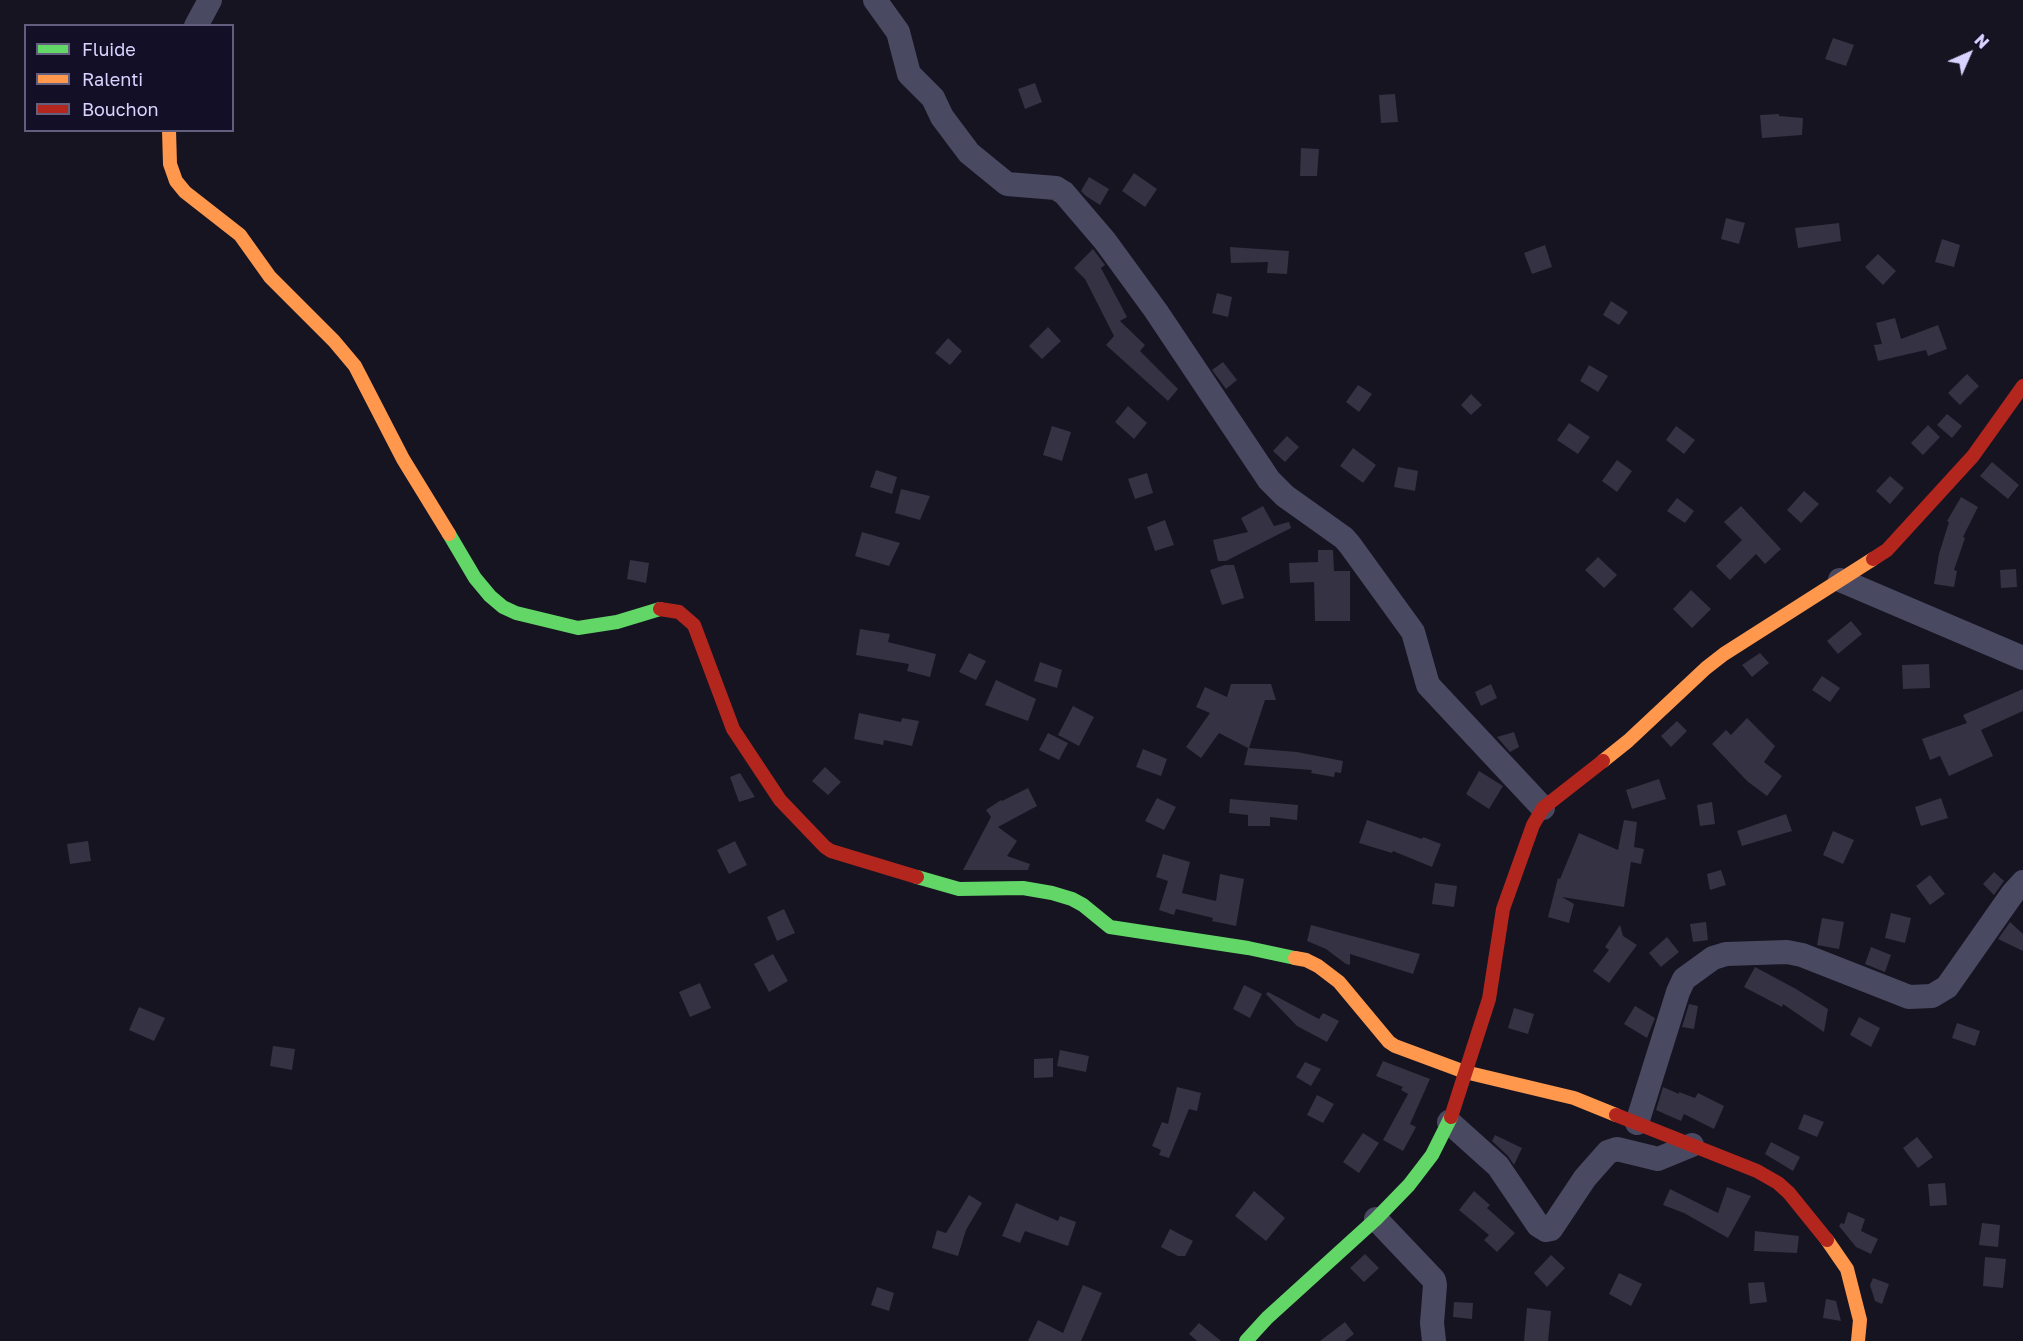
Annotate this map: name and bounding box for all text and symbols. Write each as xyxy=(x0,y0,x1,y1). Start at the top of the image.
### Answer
legend xyxy=(24,24,234,132)
north arrow xyxy=(1939,24,1999,84)
text: N xyxy=(1970,30,1993,53)
text: Fluide xyxy=(82,38,136,60)
text: Ralenti xyxy=(82,68,143,90)
text: Bouchon xyxy=(82,98,159,120)

